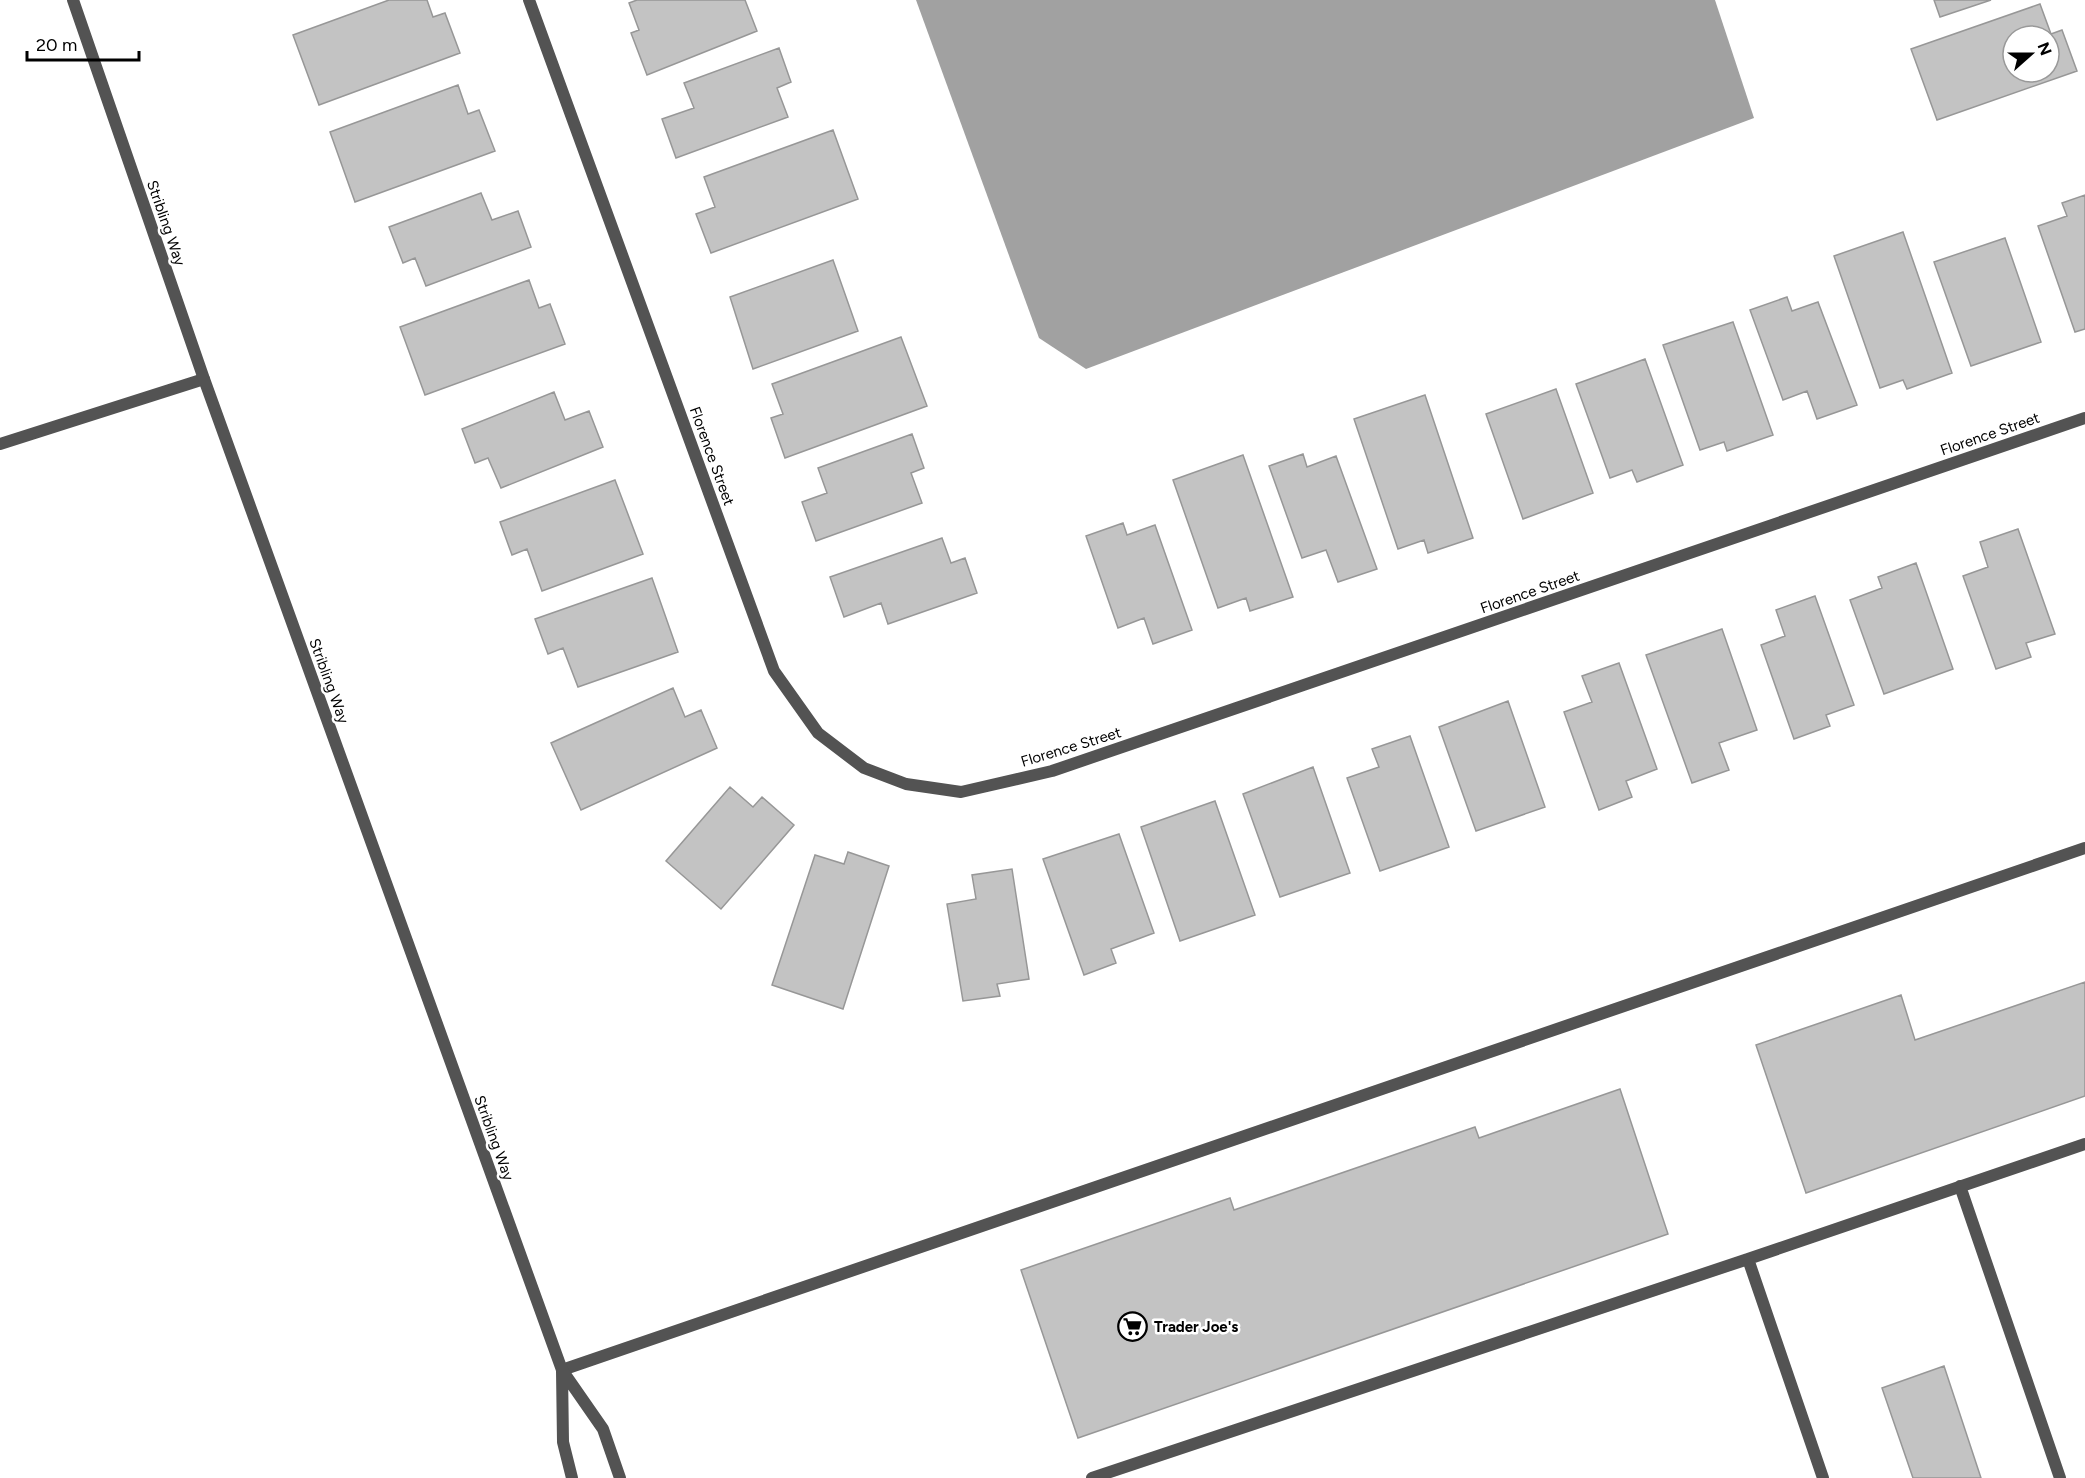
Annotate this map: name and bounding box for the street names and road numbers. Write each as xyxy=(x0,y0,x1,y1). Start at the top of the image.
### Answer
street label: Stribling Way xyxy=(143,178,189,268)
street label: Florence Street xyxy=(686,404,738,508)
street label: Florence Street xyxy=(1938,408,2042,459)
street label: Florence Street xyxy=(1478,566,1582,617)
street label: Stribling Way xyxy=(305,636,353,726)
street label: Florence Street xyxy=(1019,723,1124,771)
street label: Stribling Way xyxy=(470,1093,518,1183)

